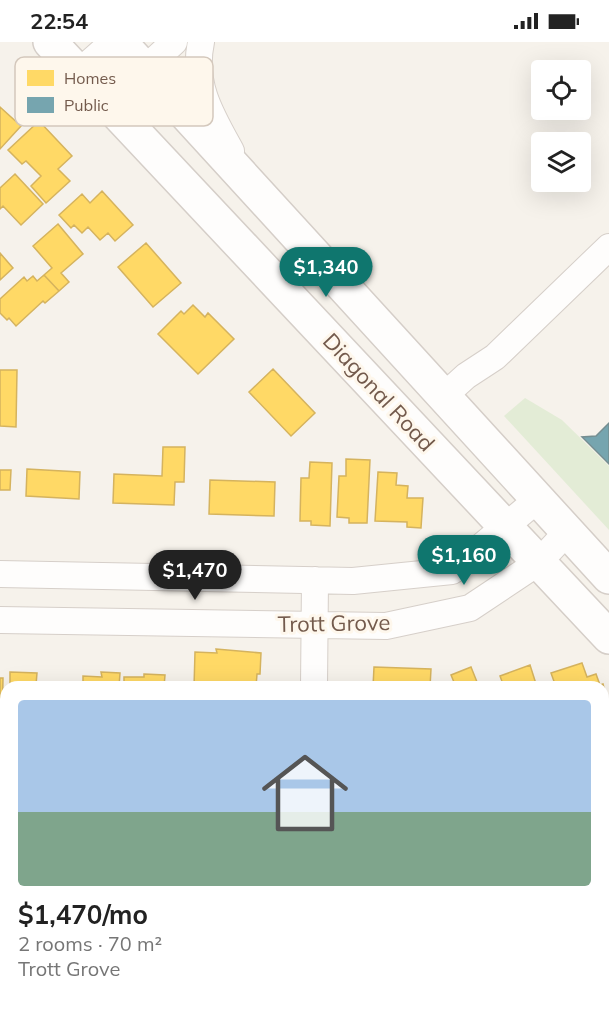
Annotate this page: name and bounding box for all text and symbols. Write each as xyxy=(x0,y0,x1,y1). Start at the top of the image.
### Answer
text: 22:54 xyxy=(30,7,88,35)
legend xyxy=(15,57,213,126)
map controls xyxy=(531,60,591,192)
button: locate xyxy=(531,60,591,120)
text: Homes xyxy=(64,68,116,88)
text: Public xyxy=(64,95,109,115)
button: layers xyxy=(531,132,591,192)
pin: $1,340 xyxy=(277,247,375,298)
text: $1,340 xyxy=(294,254,358,279)
street label: Diagonal Road xyxy=(317,327,441,457)
pin: $1,160 xyxy=(415,535,513,586)
text: $1,160 xyxy=(432,542,496,567)
pin: $1,470 xyxy=(146,550,244,601)
text: $1,470 xyxy=(163,557,227,582)
street label: Trott Grove xyxy=(277,608,391,638)
icon: home xyxy=(251,739,359,847)
text: $1,470/mo xyxy=(18,898,148,931)
text: 2 rooms · 70 m² xyxy=(18,931,162,956)
text: Trott Grove xyxy=(18,956,120,981)

